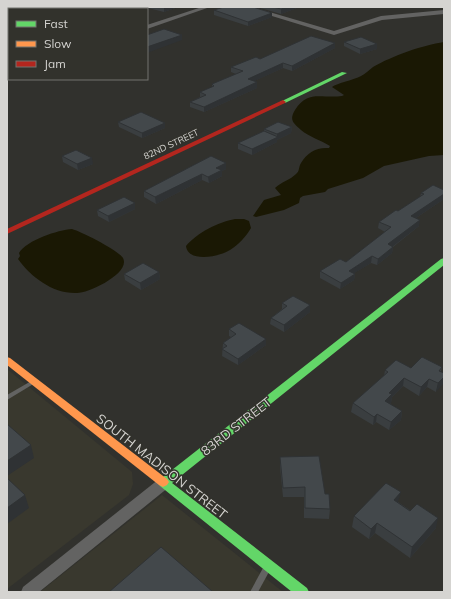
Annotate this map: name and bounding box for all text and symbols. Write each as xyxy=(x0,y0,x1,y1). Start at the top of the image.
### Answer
legend xyxy=(8,8,148,80)
text: Fast xyxy=(44,16,68,31)
text: Slow xyxy=(44,36,72,51)
text: Jam xyxy=(44,56,66,71)
street label: 82ND STREET xyxy=(142,126,201,162)
street label: 83RD STREET xyxy=(197,393,275,459)
street label: SOUTH MADISON STREET xyxy=(93,410,231,522)

